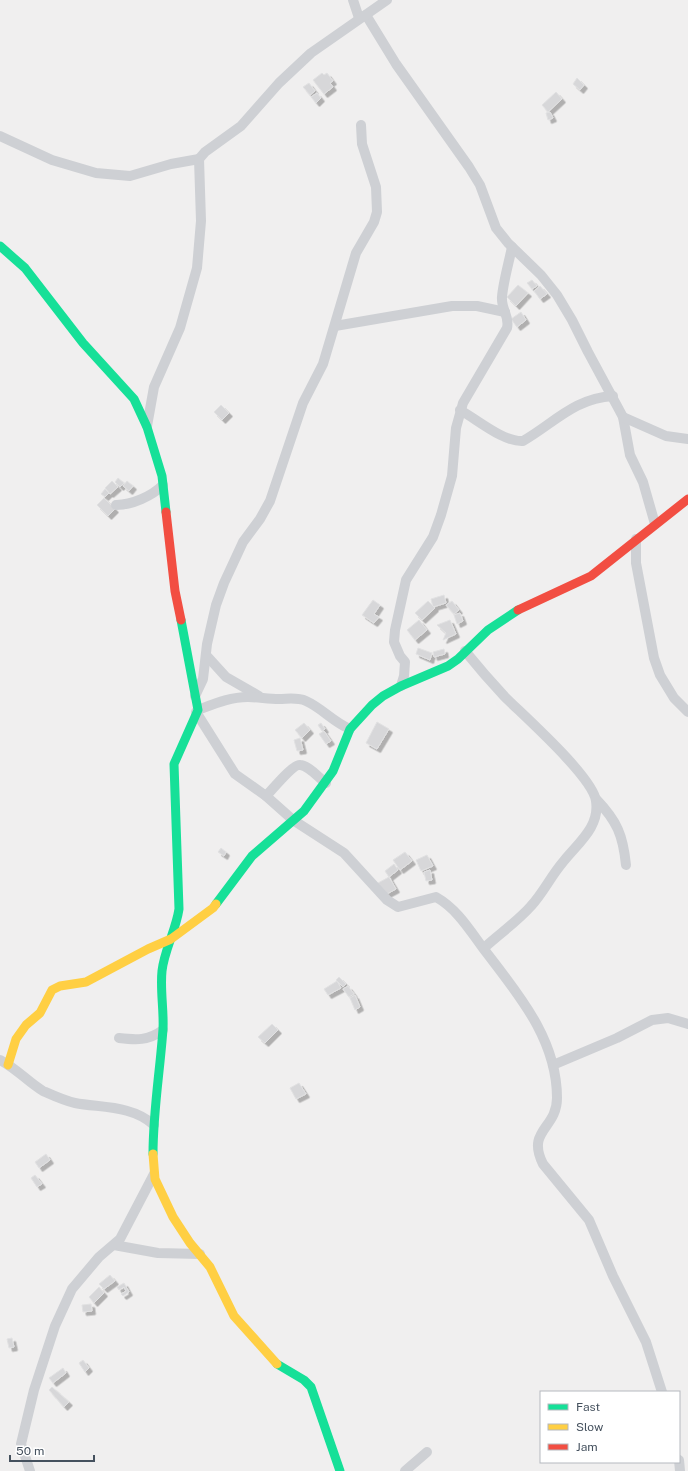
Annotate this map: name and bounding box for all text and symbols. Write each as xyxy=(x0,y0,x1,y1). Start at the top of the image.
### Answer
legend xyxy=(540,1391,680,1463)
text: Fast xyxy=(576,1400,601,1414)
text: Slow xyxy=(576,1420,604,1434)
scale bar xyxy=(10,1437,94,1463)
text: Jam xyxy=(576,1440,598,1454)
text: 50 m xyxy=(16,1444,44,1458)

